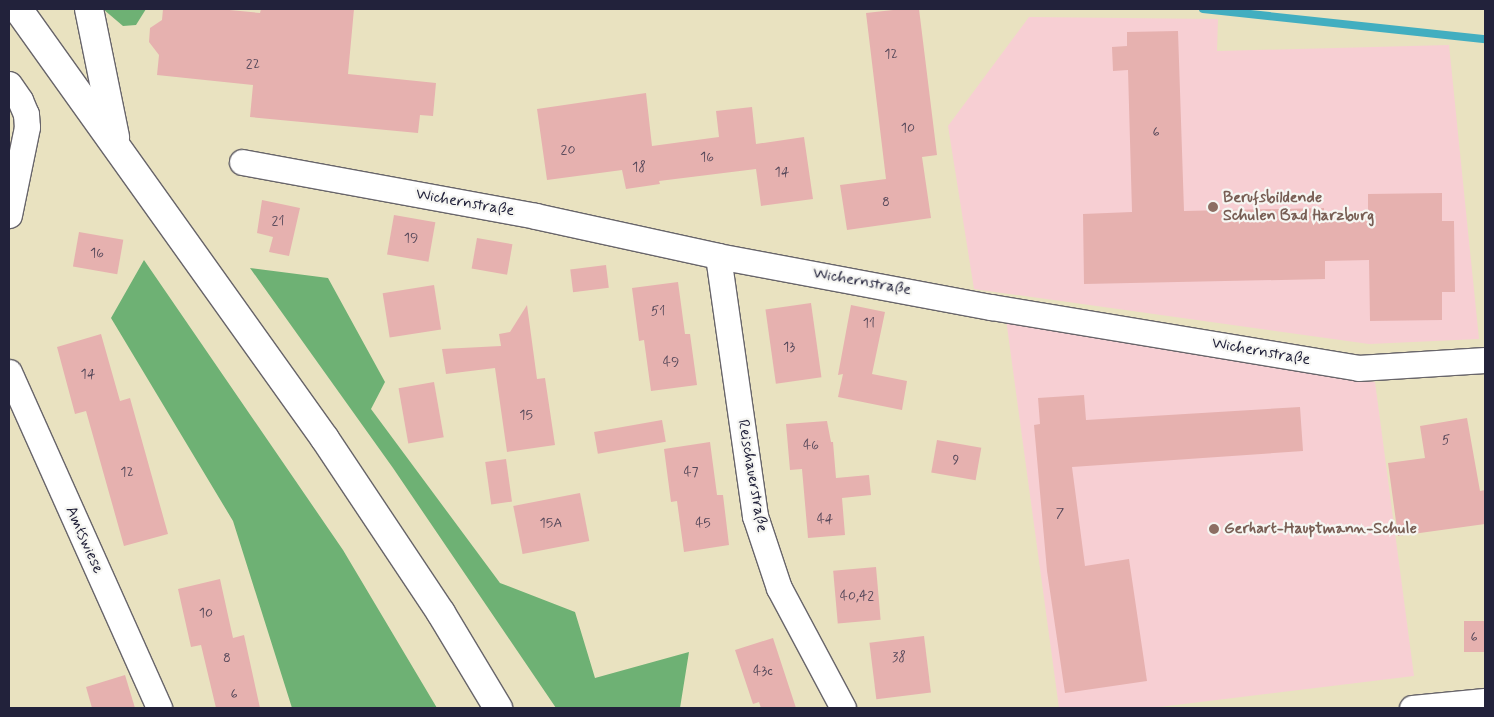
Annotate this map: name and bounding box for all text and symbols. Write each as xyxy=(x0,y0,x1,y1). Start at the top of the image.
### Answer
house number: 12 xyxy=(884,46,898,62)
house number: 22 xyxy=(246,56,260,72)
house number: 10 xyxy=(901,120,915,136)
house number: 6 xyxy=(1152,124,1160,140)
house number: 20 xyxy=(561,142,575,158)
house number: 16 xyxy=(700,149,714,165)
house number: 18 xyxy=(632,159,646,175)
house number: 14 xyxy=(775,164,789,180)
street label: Wichernstraße xyxy=(414,185,516,221)
place label: Berufsbildende Schulen Bad Harzburg xyxy=(1223,188,1373,226)
house number: 8 xyxy=(882,194,890,210)
marker: Berufsbildende Schulen Bad Harzburg xyxy=(1207,201,1219,213)
house number: 21 xyxy=(272,213,284,229)
house number: 19 xyxy=(404,230,418,246)
house number: 16 xyxy=(90,245,104,261)
street label: Wichernstraße xyxy=(811,264,913,300)
house number: 51 xyxy=(651,303,665,319)
house number: 11 xyxy=(863,315,875,331)
street label: Wichernstraße xyxy=(1210,334,1312,370)
house number: 13 xyxy=(783,339,795,355)
house number: 49 xyxy=(663,354,679,370)
house number: 14 xyxy=(81,366,95,382)
house number: 15 xyxy=(519,407,533,423)
street label: Reischauerstraße xyxy=(733,418,771,534)
house number: 5 xyxy=(1442,432,1450,448)
house number: 46 xyxy=(803,437,819,453)
house number: 9 xyxy=(953,452,959,468)
house number: 12 xyxy=(120,464,134,480)
house number: 47 xyxy=(683,464,699,480)
street label: Amtswiese xyxy=(61,503,107,577)
house number: 7 xyxy=(1056,505,1064,521)
house number: 44 xyxy=(817,511,833,527)
house number: 15A xyxy=(540,515,562,531)
house number: 45 xyxy=(695,515,711,531)
place label: Gerhart-Hauptmann-Schule xyxy=(1224,519,1417,539)
marker: Gerhart-Hauptmann-Schule xyxy=(1208,523,1220,535)
house number: 40,42 xyxy=(840,588,874,604)
house number: 10 xyxy=(199,605,213,621)
house number: 6 xyxy=(1470,629,1478,645)
house number: 38 xyxy=(892,649,906,665)
house number: 8 xyxy=(223,650,231,666)
house number: 43c xyxy=(753,663,773,679)
house number: 6 xyxy=(230,686,238,702)

